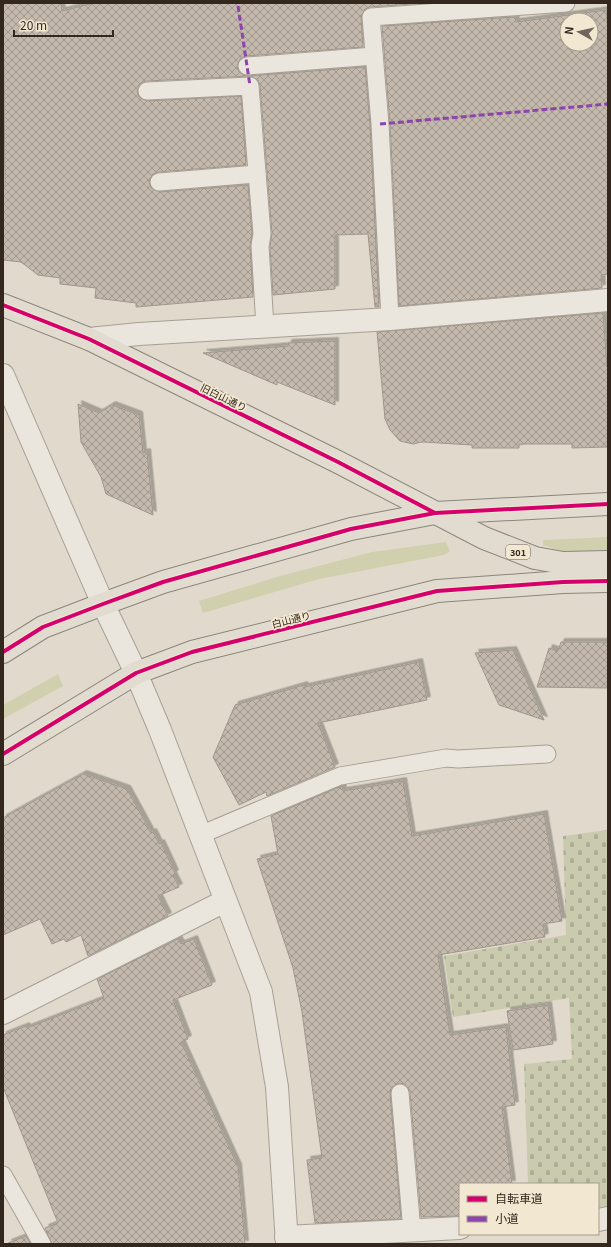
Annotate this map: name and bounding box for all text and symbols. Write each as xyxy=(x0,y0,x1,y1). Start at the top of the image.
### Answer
scale bar xyxy=(14,12,113,38)
north arrow xyxy=(559,12,599,52)
text: 20 m xyxy=(20,16,47,33)
text: N xyxy=(560,25,577,36)
street label: 旧白山通り xyxy=(198,379,250,415)
road number: 301 xyxy=(506,545,530,559)
street label: 白山通り xyxy=(270,607,312,631)
legend xyxy=(459,1183,599,1235)
text: 自転車道 xyxy=(495,1189,543,1206)
text: 小道 xyxy=(495,1209,519,1226)

